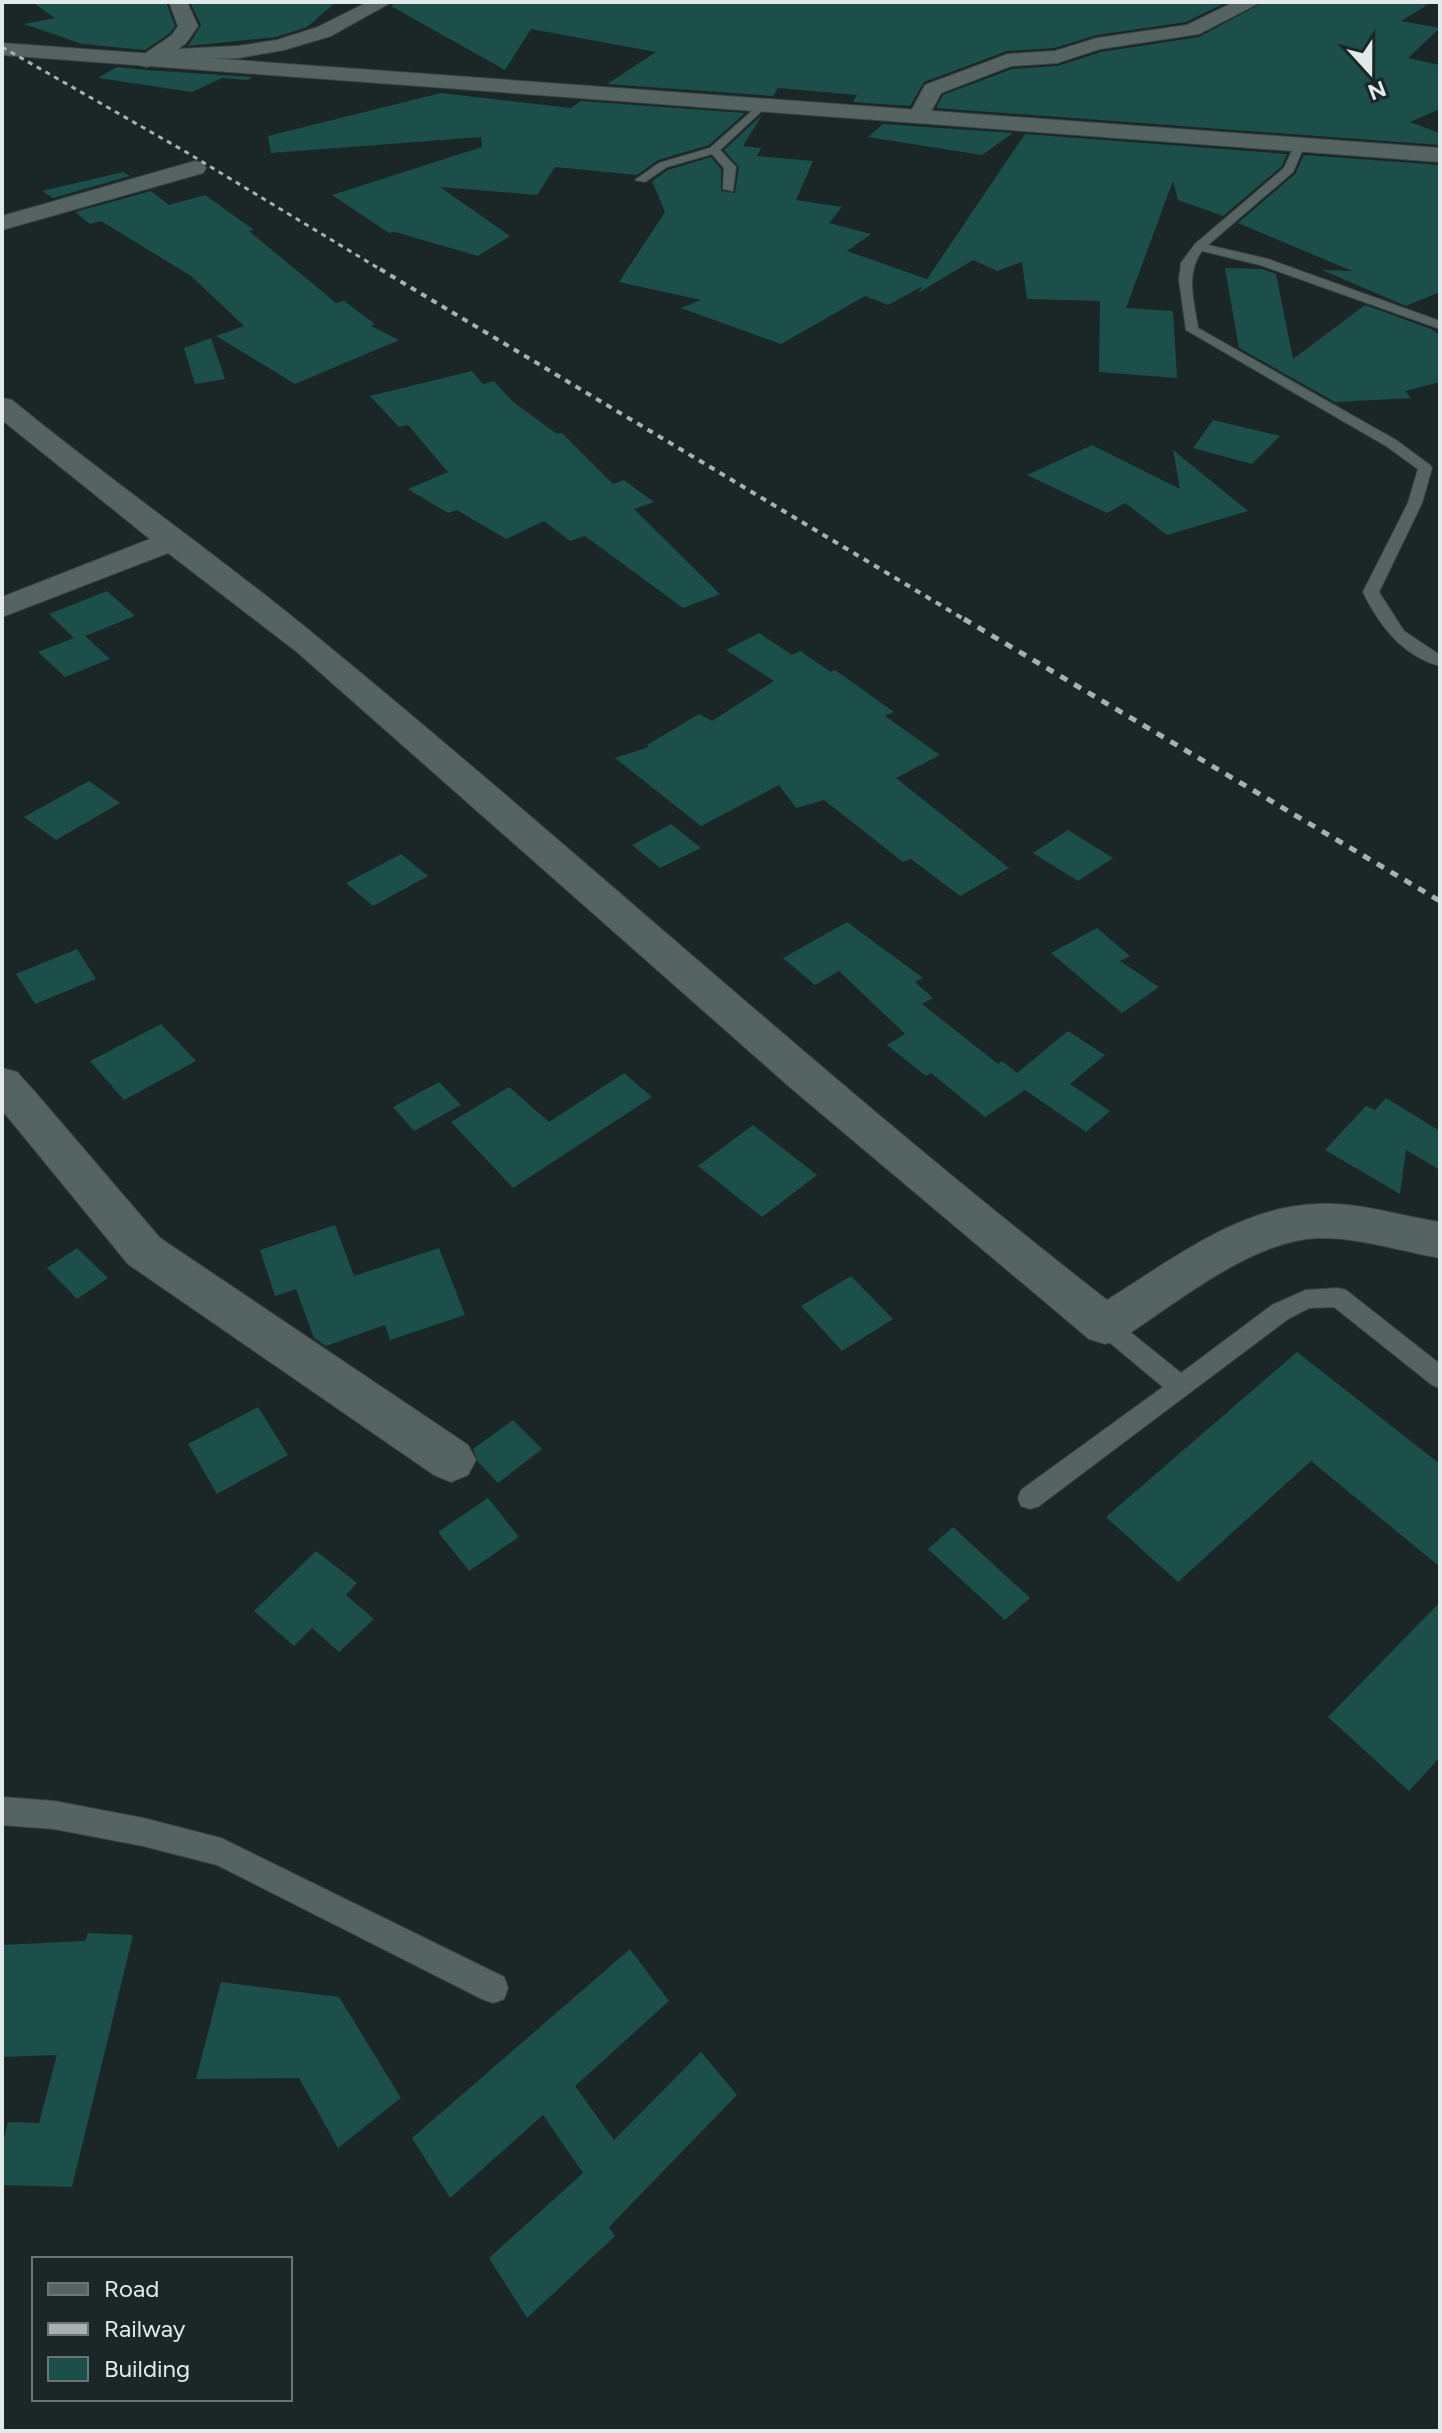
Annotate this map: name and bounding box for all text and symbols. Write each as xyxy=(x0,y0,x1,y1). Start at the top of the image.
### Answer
north arrow xyxy=(1330,32,1410,112)
text: N xyxy=(1364,75,1390,106)
legend xyxy=(32,2257,292,2401)
text: Road xyxy=(104,2274,159,2303)
text: Railway xyxy=(104,2314,186,2343)
text: Building xyxy=(104,2354,190,2383)

